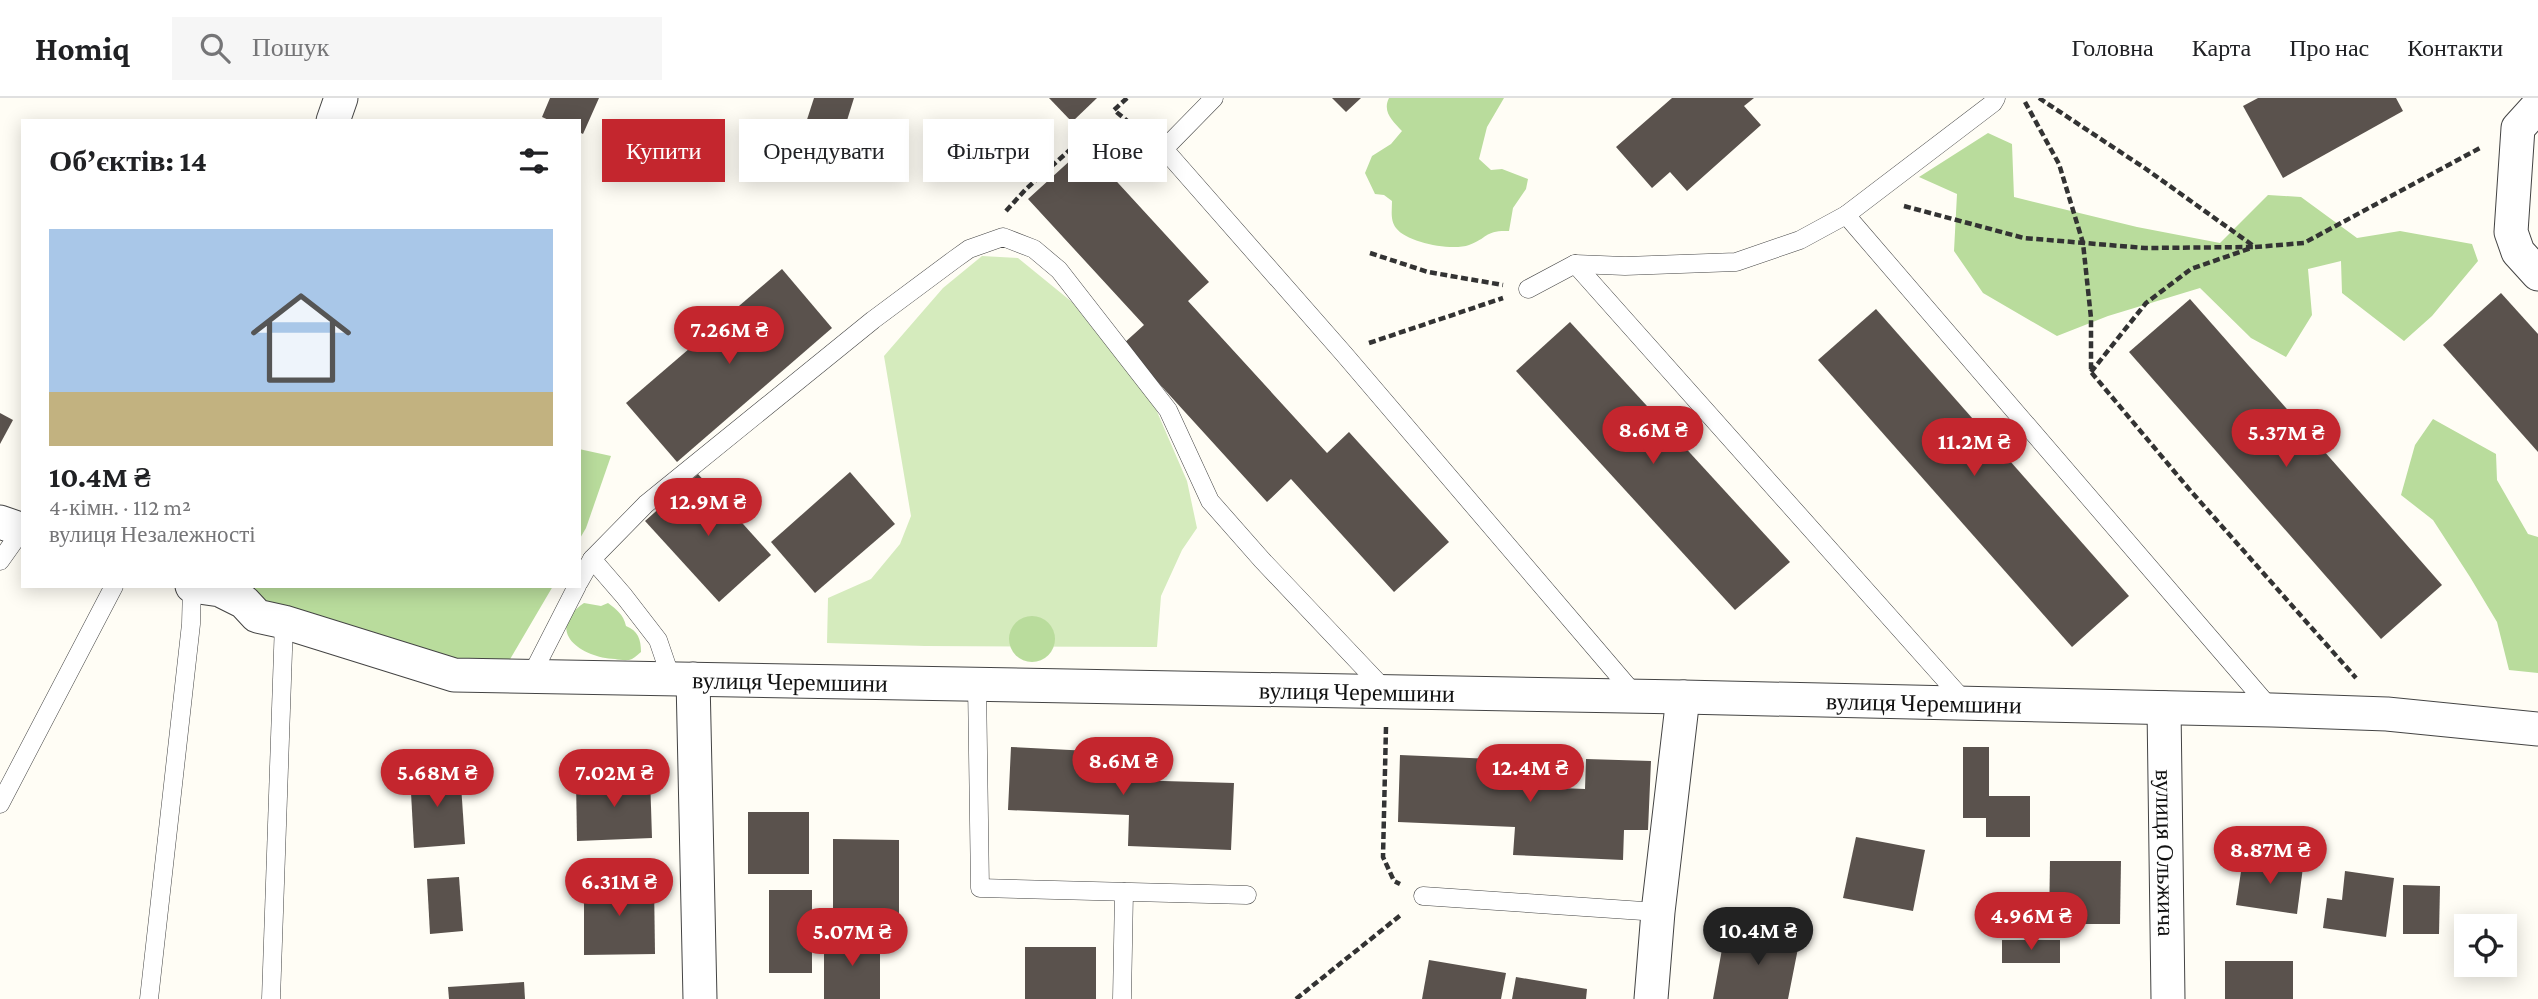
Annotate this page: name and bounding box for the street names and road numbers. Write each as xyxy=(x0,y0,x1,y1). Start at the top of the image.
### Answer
street label: вулиця Черемшини xyxy=(692,666,888,696)
street label: вулиця Черемшини xyxy=(1259,676,1455,706)
street label: вулиця Черемшини xyxy=(1826,687,2022,718)
street label: вулиця Ольжича xyxy=(2151,769,2181,937)

